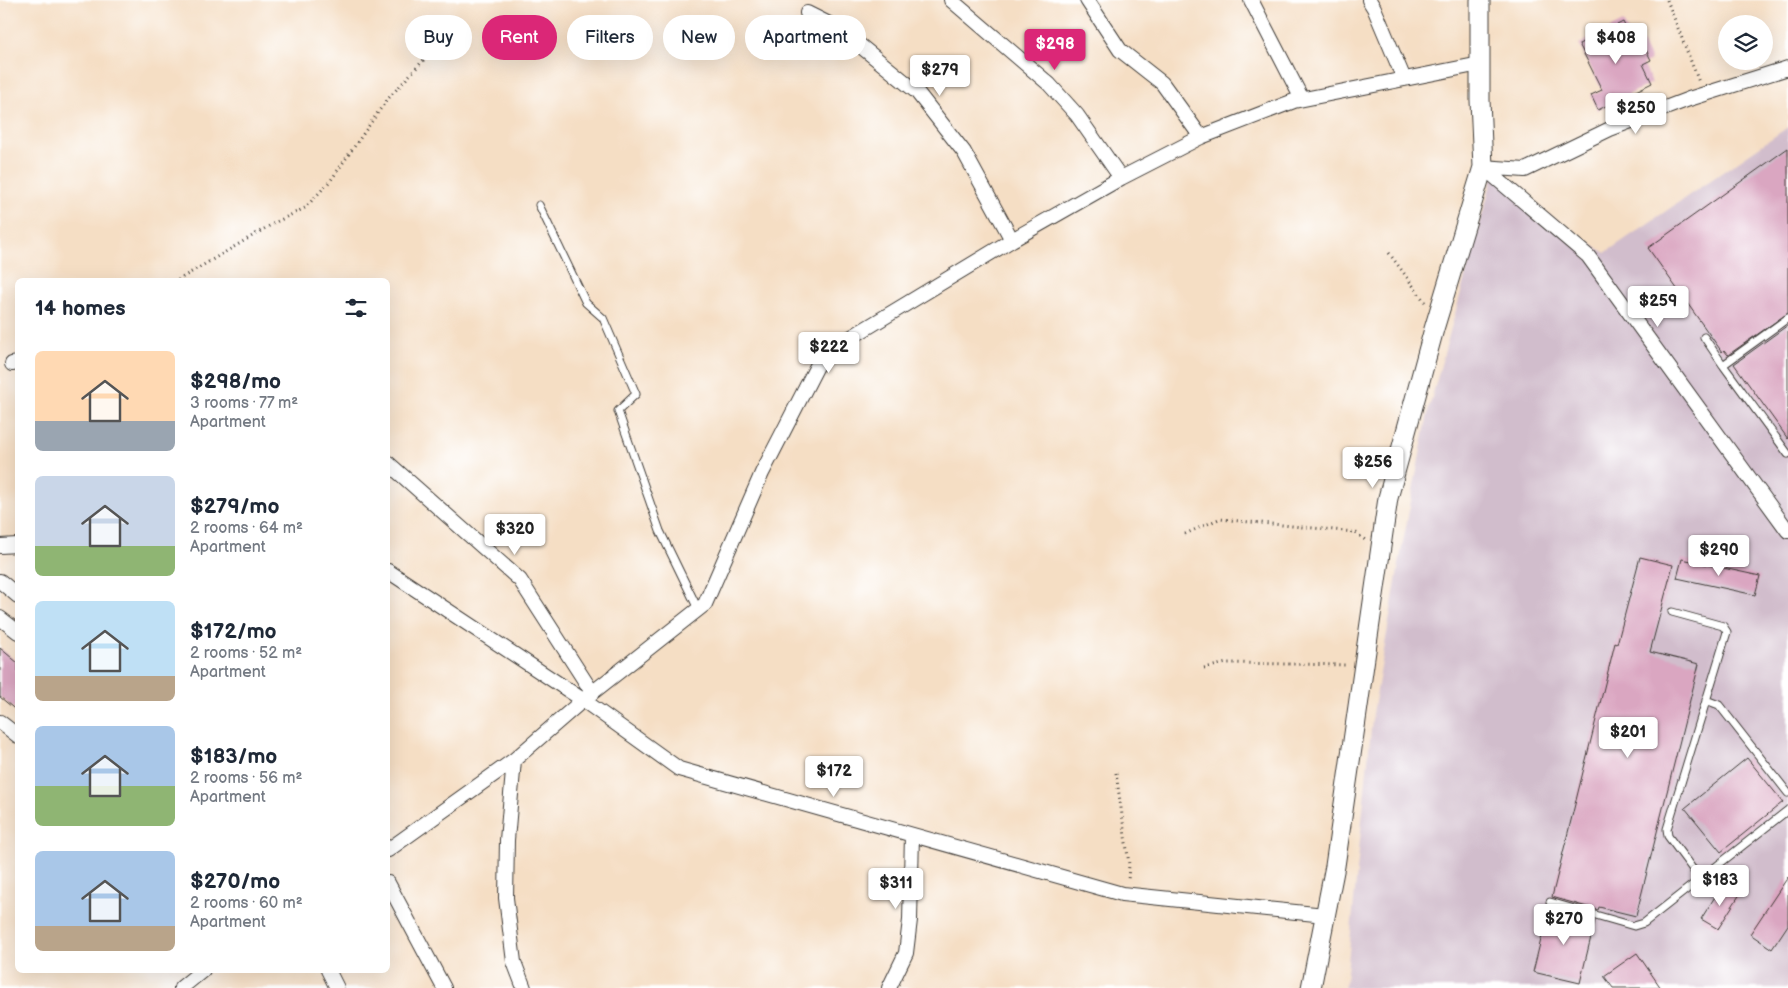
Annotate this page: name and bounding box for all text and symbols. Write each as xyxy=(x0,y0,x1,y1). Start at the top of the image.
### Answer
chip: Buy xyxy=(405,15,472,60)
chip: Rent xyxy=(482,15,557,60)
chip: Filters xyxy=(567,15,653,60)
chip: New xyxy=(663,15,735,60)
chip: Apartment xyxy=(745,15,866,60)
map controls xyxy=(1718,15,1773,70)
button: layers xyxy=(1718,15,1773,70)
pin: $408 xyxy=(1586,22,1646,65)
pin: $298 xyxy=(1025,28,1085,71)
text: $408 xyxy=(1596,29,1636,48)
text: $298 xyxy=(1035,35,1075,54)
pin: $279 xyxy=(910,54,970,97)
text: $279 xyxy=(921,61,959,80)
pin: $250 xyxy=(1606,92,1666,135)
text: $250 xyxy=(1616,99,1656,118)
pin: $259 xyxy=(1628,286,1688,328)
text: $259 xyxy=(1639,292,1677,311)
icon: filters xyxy=(342,294,370,322)
text: 14 homes xyxy=(35,296,126,321)
pin: $222 xyxy=(799,332,859,374)
text: $222 xyxy=(809,338,849,357)
text: $298/mo xyxy=(190,369,281,394)
icon: home xyxy=(75,371,135,431)
text: 3 rooms · 77 m² xyxy=(190,394,298,413)
text: Apartment xyxy=(190,413,266,432)
pin: $256 xyxy=(1343,446,1403,489)
text: $256 xyxy=(1353,453,1393,472)
text: $279/mo xyxy=(190,494,279,519)
icon: home xyxy=(75,496,135,556)
pin: $320 xyxy=(485,514,545,556)
text: 2 rooms · 64 m² xyxy=(190,519,303,538)
text: $320 xyxy=(495,520,535,539)
pin: $290 xyxy=(1689,534,1749,577)
text: Apartment xyxy=(190,538,266,557)
text: $290 xyxy=(1699,541,1739,560)
text: $172/mo xyxy=(190,619,277,644)
icon: home xyxy=(75,621,135,681)
text: 2 rooms · 52 m² xyxy=(190,644,302,663)
text: Apartment xyxy=(190,663,266,682)
pin: $201 xyxy=(1598,716,1658,759)
text: $201 xyxy=(1610,723,1646,742)
text: $183/mo xyxy=(190,744,277,769)
icon: home xyxy=(75,746,135,806)
pin: $172 xyxy=(804,756,864,798)
text: $172 xyxy=(816,762,852,781)
text: 2 rooms · 56 m² xyxy=(190,769,302,788)
text: Apartment xyxy=(190,788,266,807)
pin: $183 xyxy=(1690,864,1750,907)
pin: $311 xyxy=(866,868,926,910)
text: $270/mo xyxy=(190,869,280,894)
icon: home xyxy=(75,871,135,931)
text: $183 xyxy=(1702,871,1738,890)
text: $311 xyxy=(879,874,913,893)
text: 2 rooms · 60 m² xyxy=(190,894,303,913)
pin: $270 xyxy=(1534,904,1594,946)
text: $270 xyxy=(1545,910,1583,929)
text: Apartment xyxy=(190,913,266,932)

